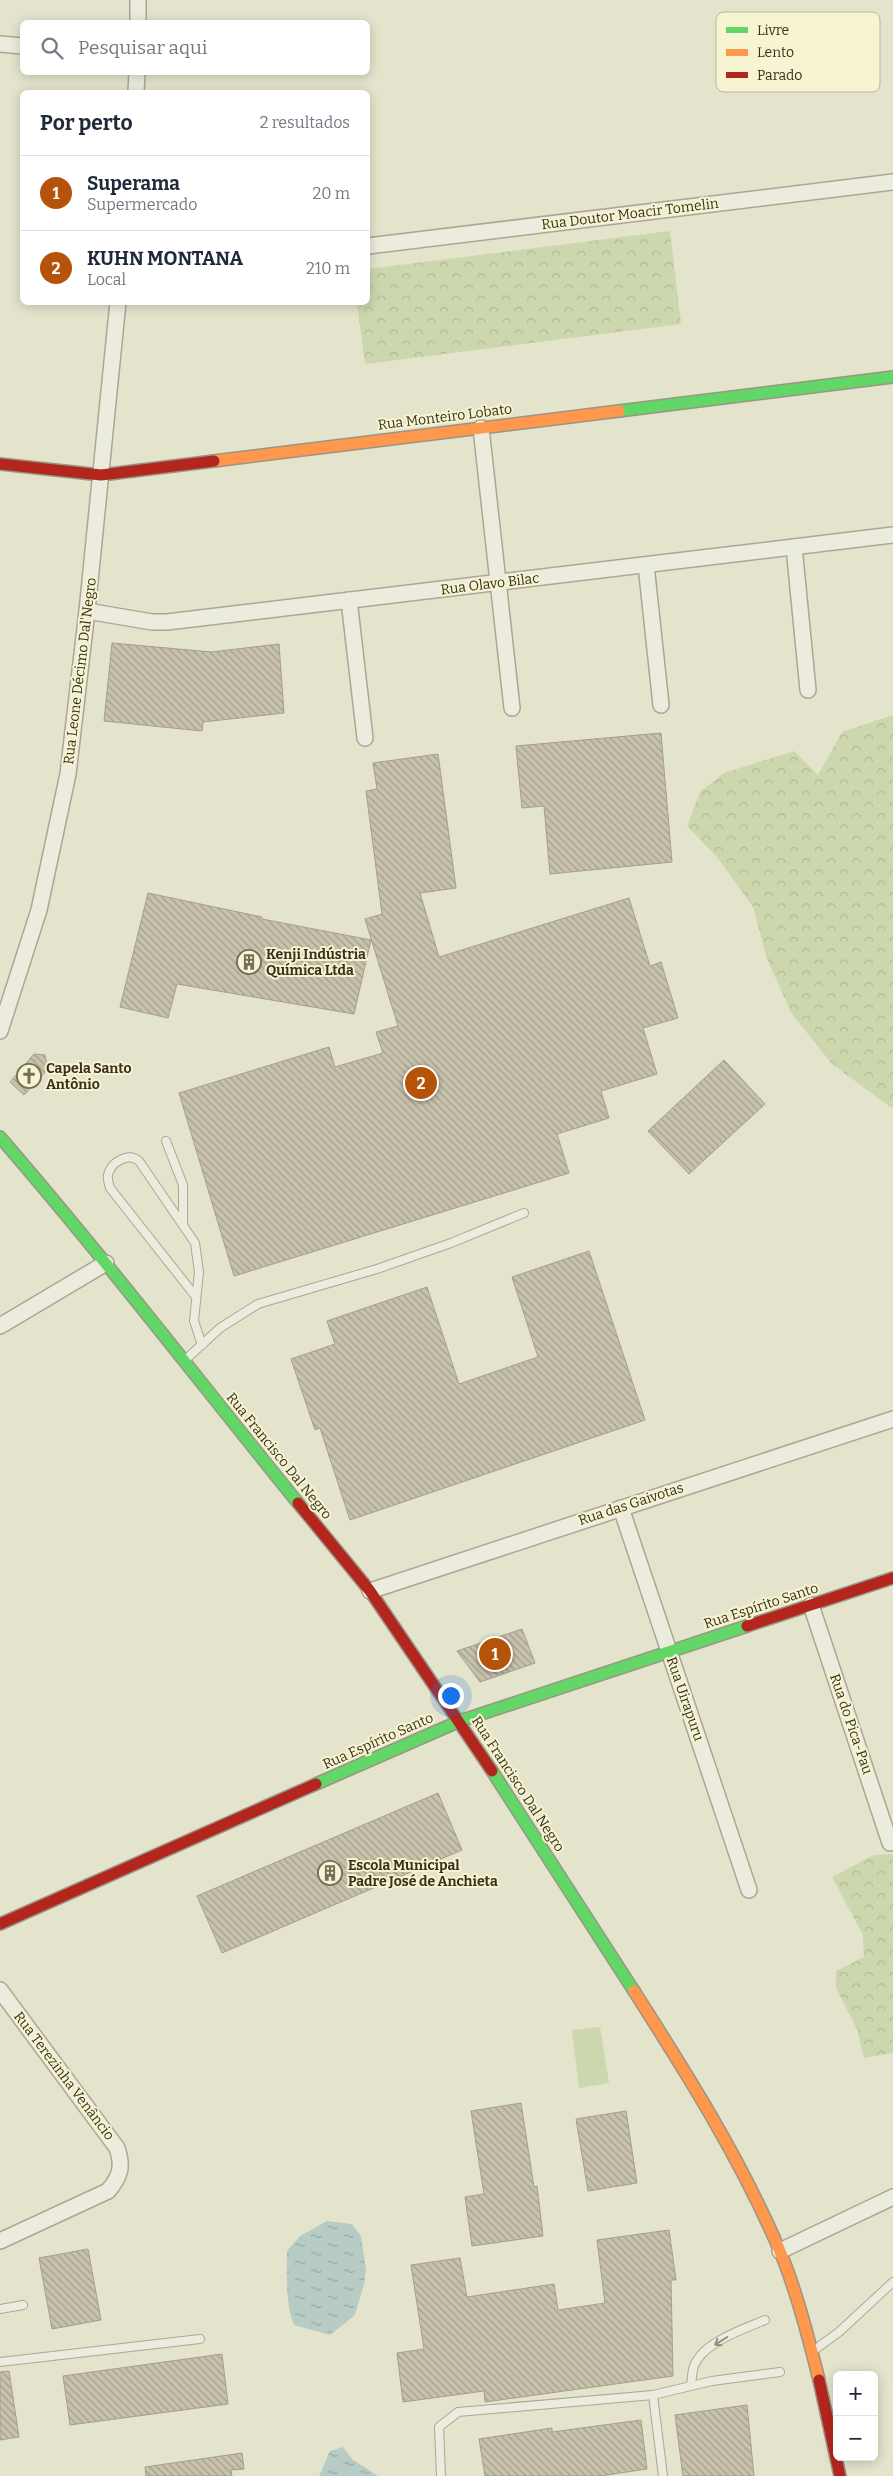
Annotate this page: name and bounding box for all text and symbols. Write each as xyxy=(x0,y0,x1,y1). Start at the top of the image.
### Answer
legend xyxy=(716,12,880,92)
search box xyxy=(20,20,370,75)
text: Livre xyxy=(757,22,789,39)
icon: search xyxy=(38,34,66,62)
text: Pesquisar aqui xyxy=(78,36,207,59)
text: Lento xyxy=(757,44,794,61)
text: Parado xyxy=(757,67,802,84)
text: Por perto xyxy=(40,110,133,136)
text: 2 resultados xyxy=(260,113,350,132)
text: Superama xyxy=(87,172,180,195)
text: 1 xyxy=(53,184,59,203)
text: 20 m xyxy=(313,184,350,203)
text: Supermercado xyxy=(87,195,197,214)
street label: Rua Doutor Moacir Tomelin xyxy=(540,195,720,233)
text: KUHN MONTANA xyxy=(87,247,243,270)
text: 2 xyxy=(51,259,61,278)
text: 210 m xyxy=(306,259,350,278)
text: Local xyxy=(87,270,126,289)
street label: Rua Monteiro Lobato xyxy=(377,400,513,434)
street label: Rua Olavo Bilac xyxy=(440,570,540,598)
street label: Rua Leone Décimo Dal'Negro xyxy=(60,577,100,765)
place label: Kenji Indústria Química Ltda xyxy=(266,946,366,979)
building icon: Kenji Indústria Química Ltda xyxy=(236,949,262,975)
place label: Capela Santo Antônio xyxy=(46,1060,132,1093)
church icon: Capela Santo Antônio xyxy=(16,1063,42,1089)
pin: 2 xyxy=(405,1064,437,1102)
street label: Rua Francisco Dal Negro xyxy=(223,1389,335,1523)
street label: Rua das Gaivotas xyxy=(576,1479,686,1529)
street label: Rua Espírito Santo xyxy=(702,1579,820,1633)
pin: 1 xyxy=(479,1635,511,1673)
street label: Rua Uirapuru xyxy=(663,1655,707,1744)
street label: Rua do Pica-Pau xyxy=(826,1672,876,1777)
your location xyxy=(438,1683,464,1709)
street label: Rua Espírito Santo xyxy=(320,1709,436,1773)
street label: Rua Francisco Dal Negro xyxy=(468,1713,568,1855)
place label: Escola Municipal Padre José de Anchieta xyxy=(348,1857,498,1890)
building icon: Escola Municipal Padre José de Anchieta xyxy=(317,1860,343,1886)
street label: Rua Terezinha Venâncio xyxy=(10,2008,118,2144)
one-way arrow xyxy=(714,2336,728,2346)
map controls xyxy=(833,2371,878,2461)
button: + xyxy=(833,2371,878,2416)
button: − xyxy=(833,2416,878,2461)

